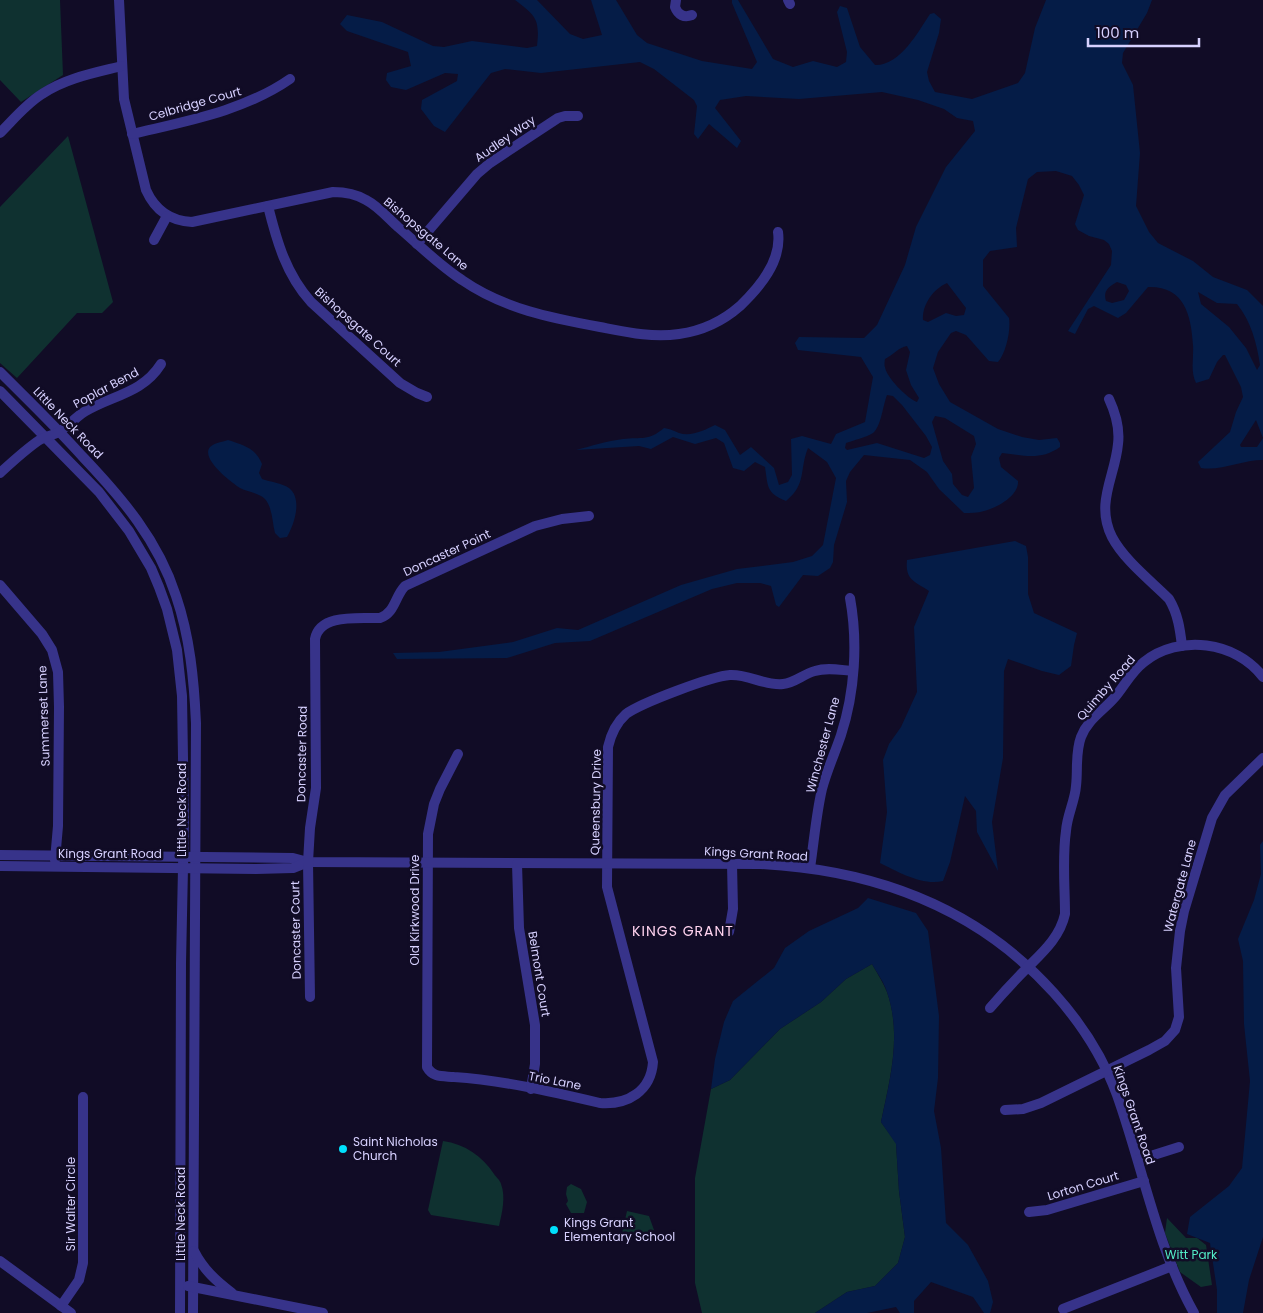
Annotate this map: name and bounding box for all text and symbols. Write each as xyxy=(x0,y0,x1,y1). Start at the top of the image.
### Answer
scale bar xyxy=(1088,15,1199,47)
text: 100 m xyxy=(1096,22,1139,43)
street label: Celbridge Court xyxy=(147,82,243,125)
street label: Audley Way xyxy=(471,111,539,166)
street label: Bishopsgate Lane xyxy=(380,193,472,274)
street label: Bishopsgate Court xyxy=(311,283,405,370)
street label: Poplar Bend xyxy=(70,363,142,412)
street label: Little Neck Road xyxy=(30,383,107,462)
street label: Doncaster Point xyxy=(400,525,493,580)
street label: Quimby Road xyxy=(1072,651,1139,724)
street label: Summerset Lane xyxy=(33,665,54,767)
street label: Winchester Lane xyxy=(802,695,844,795)
street label: Doncaster Road xyxy=(292,706,311,802)
street label: Queensbury Drive xyxy=(586,749,605,855)
street label: Little Neck Road xyxy=(173,763,190,857)
street label: Watergate Lane xyxy=(1159,837,1200,934)
street label: Kings Grant Road xyxy=(704,842,808,865)
street label: Kings Grant Road xyxy=(58,845,162,862)
street label: Old Kirkwood Drive xyxy=(406,854,423,966)
street label: Doncaster Court xyxy=(286,881,305,979)
district label: KINGS GRANT xyxy=(632,921,734,941)
street label: Belmont Court xyxy=(524,930,555,1018)
street label: Kings Grant Road xyxy=(1110,1063,1159,1167)
street label: Trio Lane xyxy=(527,1067,583,1094)
place label: Saint Nicholas Church xyxy=(353,1133,438,1164)
marker: Saint Nicholas Church xyxy=(337,1143,349,1155)
street label: Sir Walter Circle xyxy=(62,1157,79,1251)
street label: Little Neck Road xyxy=(172,1167,189,1261)
street label: Lorton Court xyxy=(1045,1167,1121,1204)
place label: Kings Grant Elementary School xyxy=(564,1214,675,1245)
marker: Kings Grant Elementary School xyxy=(548,1224,560,1236)
park label: Witt Park xyxy=(1165,1246,1218,1263)

